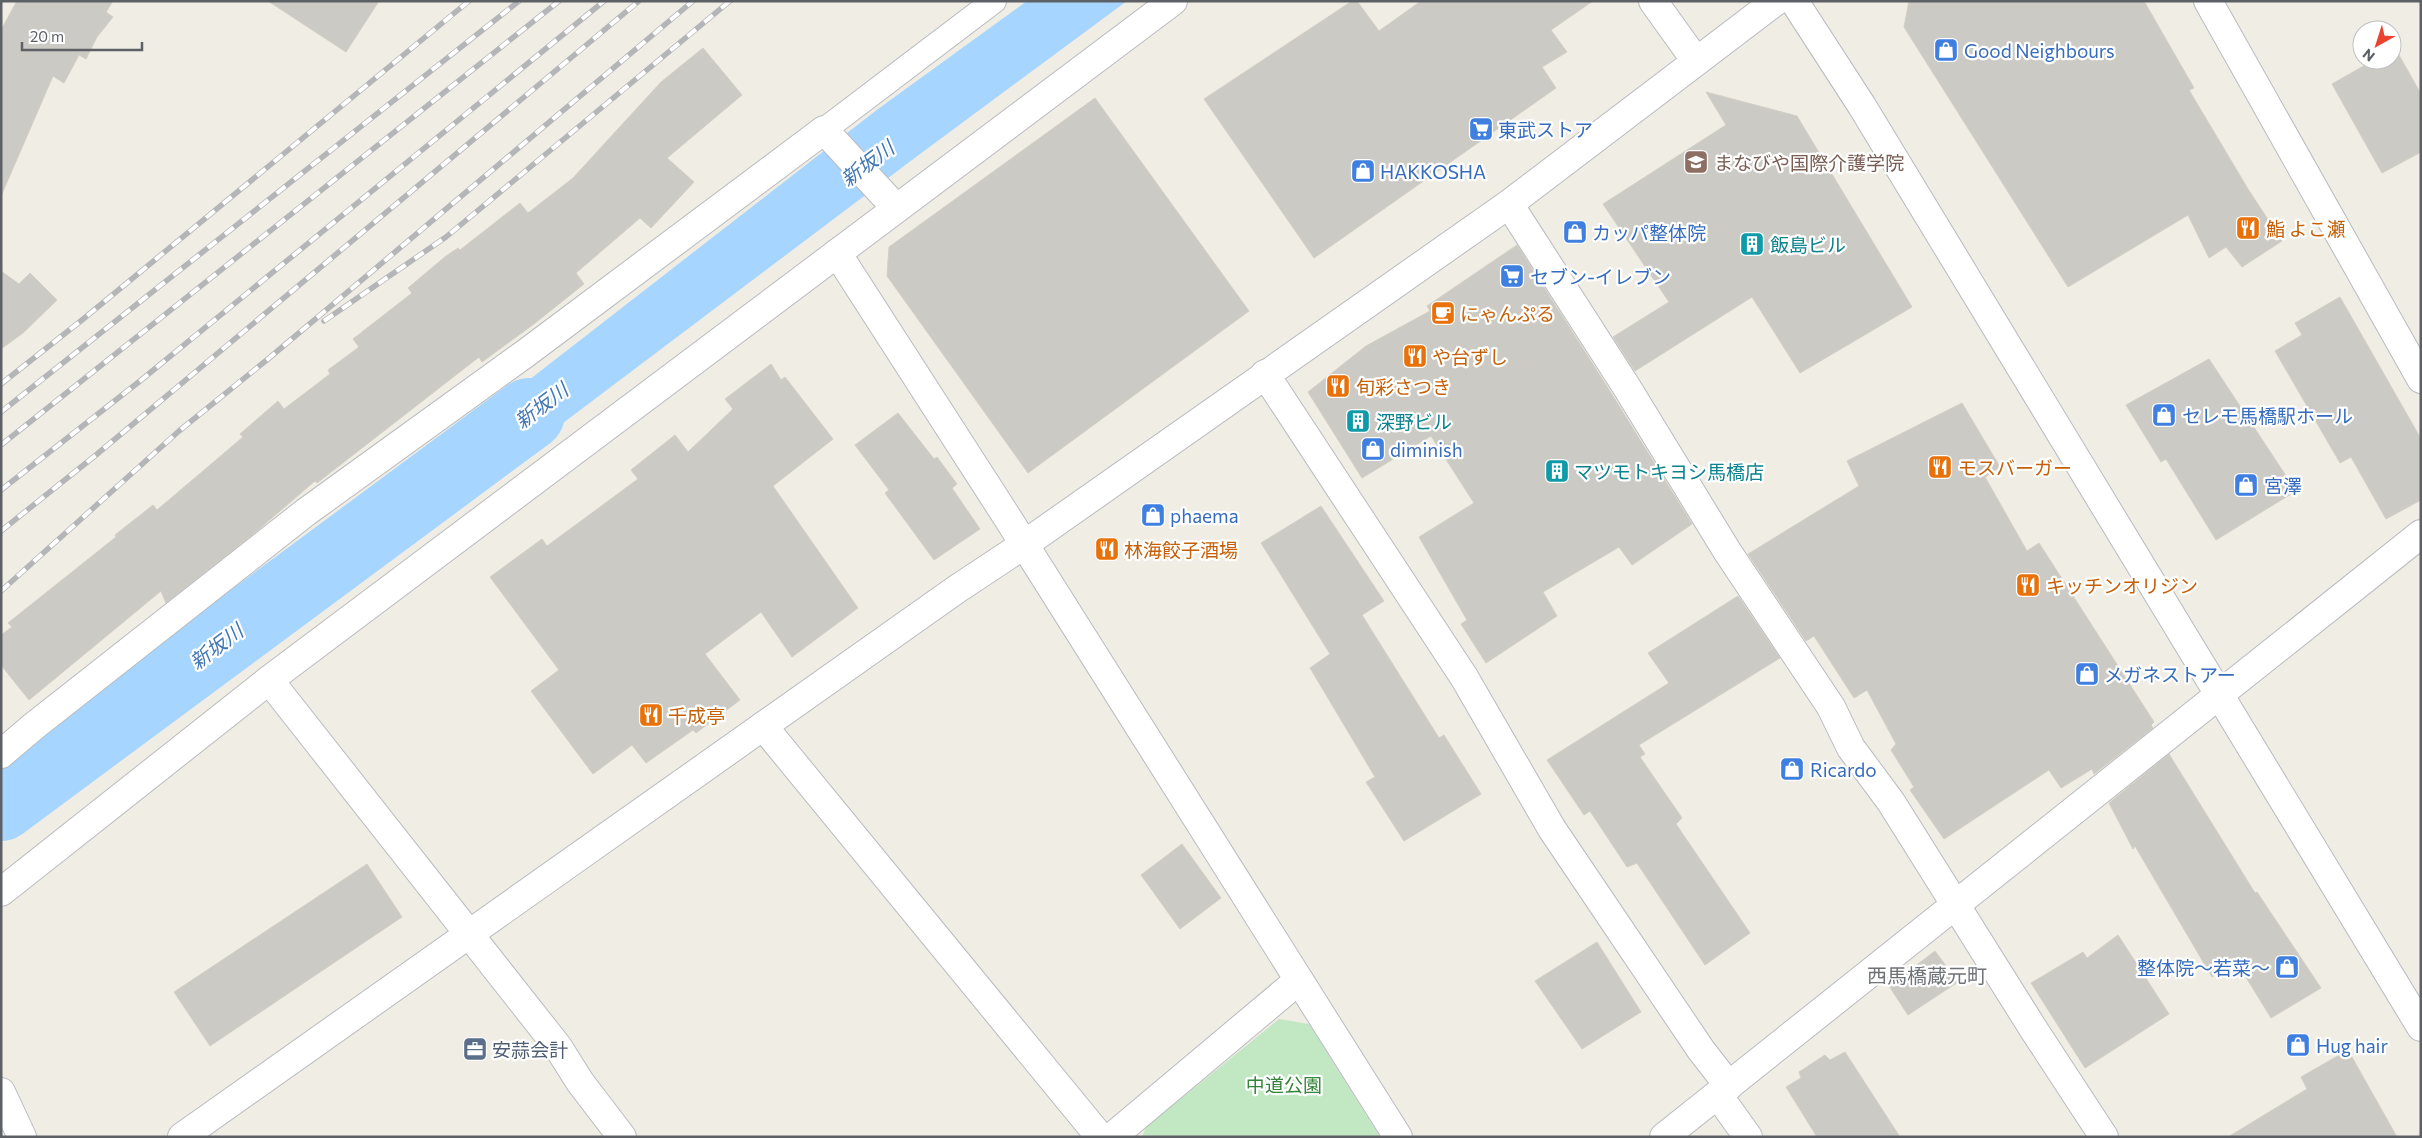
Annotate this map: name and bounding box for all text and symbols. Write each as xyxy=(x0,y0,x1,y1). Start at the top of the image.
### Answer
scale bar xyxy=(22,20,142,52)
north arrow xyxy=(2352,20,2402,70)
text: 20 m xyxy=(30,27,64,45)
shop icon: Good Neighbours xyxy=(1933,37,1959,63)
place label: Good Neighbours xyxy=(1964,39,2115,62)
text: N xyxy=(2359,46,2378,65)
supermarket icon: 東武ストア xyxy=(1468,116,1494,142)
place label: 東武ストア xyxy=(1498,118,1593,141)
water label: 新坂川 xyxy=(836,134,900,191)
school or university icon: まなびや国際介護学院 xyxy=(1683,149,1709,175)
place label: まなびや国際介護学院 xyxy=(1714,151,1904,174)
shop icon: HAKKOSHA xyxy=(1350,158,1376,184)
place label: HAKKOSHA xyxy=(1380,160,1486,183)
restaurant icon: 鮨 よこ瀬 xyxy=(2235,215,2261,241)
place label: 鮨 よこ瀬 xyxy=(2266,217,2346,240)
shop icon: カッパ整体院 xyxy=(1562,219,1588,245)
place label: カッパ整体院 xyxy=(1592,221,1706,244)
building icon: 飯島ビル xyxy=(1739,231,1765,257)
place label: 飯島ビル xyxy=(1770,233,1846,256)
supermarket icon: セブン-イレブン xyxy=(1499,263,1525,289)
place label: セブン-イレブン xyxy=(1530,265,1671,288)
cafe icon: にゃんぷる xyxy=(1430,300,1456,326)
place label: にゃんぷる xyxy=(1460,302,1555,325)
restaurant icon: や台ずし xyxy=(1402,343,1428,369)
place label: や台ずし xyxy=(1432,345,1508,368)
restaurant icon: 旬彩さつき xyxy=(1325,373,1351,399)
place label: 旬彩さつき xyxy=(1356,375,1451,398)
water label: 新坂川 xyxy=(510,376,574,433)
shop icon: セレモ馬橋駅ホール xyxy=(2151,402,2177,428)
place label: セレモ馬橋駅ホール xyxy=(2182,404,2353,427)
building icon: 深野ビル xyxy=(1345,408,1371,434)
place label: 深野ビル xyxy=(1376,410,1452,433)
shop icon: diminish xyxy=(1360,436,1386,462)
place label: diminish xyxy=(1390,438,1463,461)
restaurant icon: モスバーガー xyxy=(1927,454,1953,480)
place label: モスバーガー xyxy=(1958,456,2072,479)
building icon: マツモトキヨシ馬橋店 xyxy=(1544,458,1570,484)
place label: マツモトキヨシ馬橋店 xyxy=(1574,460,1764,483)
shop icon: 宮澤 xyxy=(2233,472,2259,498)
place label: 宮澤 xyxy=(2264,474,2302,497)
shop icon: phaema xyxy=(1140,502,1166,528)
place label: phaema xyxy=(1170,504,1239,527)
restaurant icon: 林海餃子酒場 xyxy=(1094,536,1120,562)
place label: 林海餃子酒場 xyxy=(1124,538,1238,561)
restaurant icon: キッチンオリジン xyxy=(2015,572,2041,598)
place label: キッチンオリジン xyxy=(2046,574,2198,597)
water label: 新坂川 xyxy=(185,617,249,674)
shop icon: メガネストアー xyxy=(2074,661,2100,687)
place label: メガネストアー xyxy=(2104,663,2236,686)
restaurant icon: 千成亭 xyxy=(638,702,664,728)
place label: 千成亭 xyxy=(668,704,725,727)
shop icon: Ricardo xyxy=(1779,756,1805,782)
place label: Ricardo xyxy=(1810,758,1877,781)
shop icon: 整体院〜若菜〜 xyxy=(2274,954,2300,980)
place label: 整体院〜若菜〜 xyxy=(2137,956,2270,979)
district label: 西馬橋蔵元町 xyxy=(1867,963,1987,987)
shop icon: Hug hair xyxy=(2285,1032,2311,1058)
place label: Hug hair xyxy=(2316,1034,2388,1057)
office icon: 安蒜会計 xyxy=(462,1036,488,1062)
place label: 安蒜会計 xyxy=(492,1038,568,1061)
park label: 中道公園 xyxy=(1246,1073,1322,1096)

